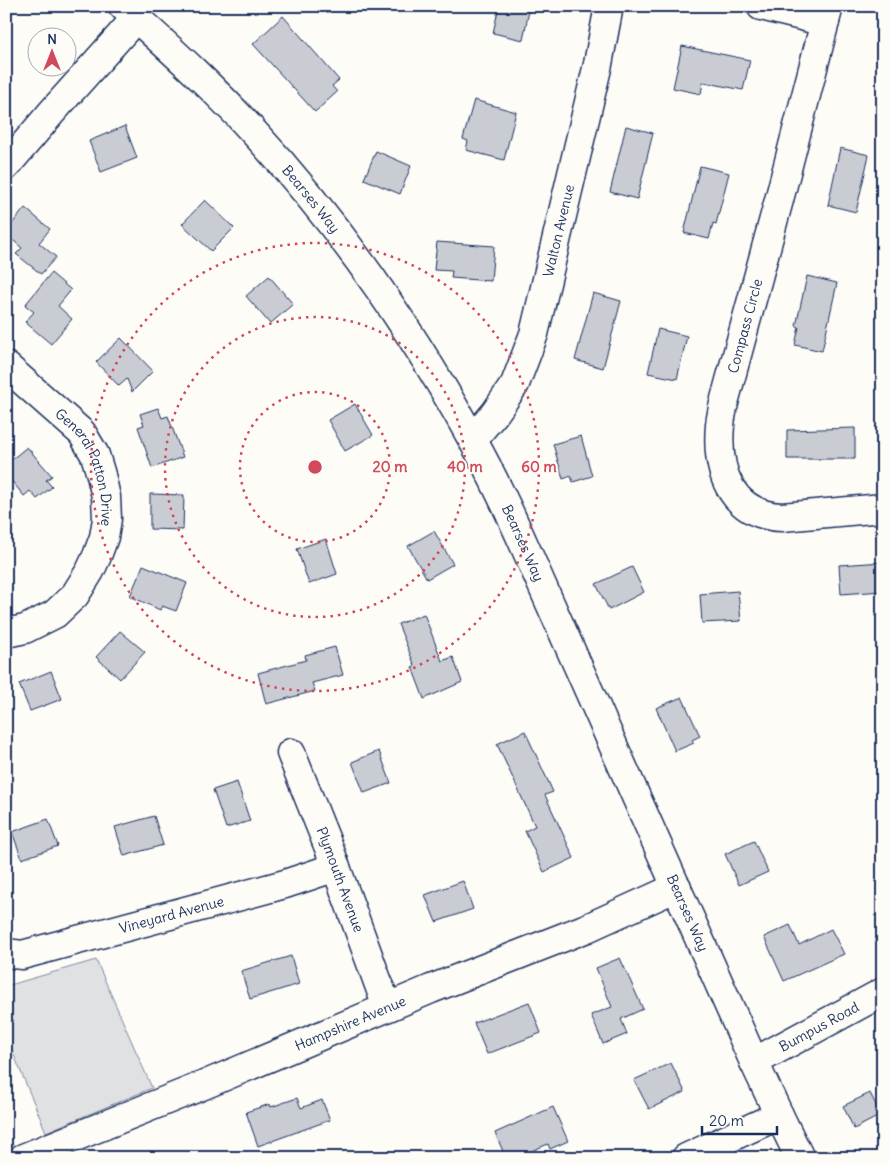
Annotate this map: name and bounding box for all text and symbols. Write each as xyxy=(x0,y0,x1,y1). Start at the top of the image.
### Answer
north arrow xyxy=(28,28,78,78)
text: N xyxy=(47,30,57,48)
street label: Bearses Way xyxy=(278,161,344,237)
street label: Walton Avenue xyxy=(539,183,578,279)
street label: Compass Circle xyxy=(724,277,766,375)
street label: General Patton Drive xyxy=(51,404,116,528)
text: 20 m xyxy=(373,457,407,476)
text: 40 m xyxy=(447,457,483,476)
text: 60 m xyxy=(521,457,557,476)
centre of rings xyxy=(306,458,324,476)
street label: Bearses Way xyxy=(498,502,548,584)
street label: Plymouth Avenue xyxy=(313,824,368,935)
street label: Bearses Way xyxy=(663,872,713,954)
street label: Vineyard Avenue xyxy=(117,892,226,937)
street label: Hampshire Avenue xyxy=(292,992,409,1055)
street label: Bumpus Road xyxy=(776,998,862,1056)
scale bar xyxy=(702,1104,776,1136)
text: 20 m xyxy=(709,1111,744,1130)

